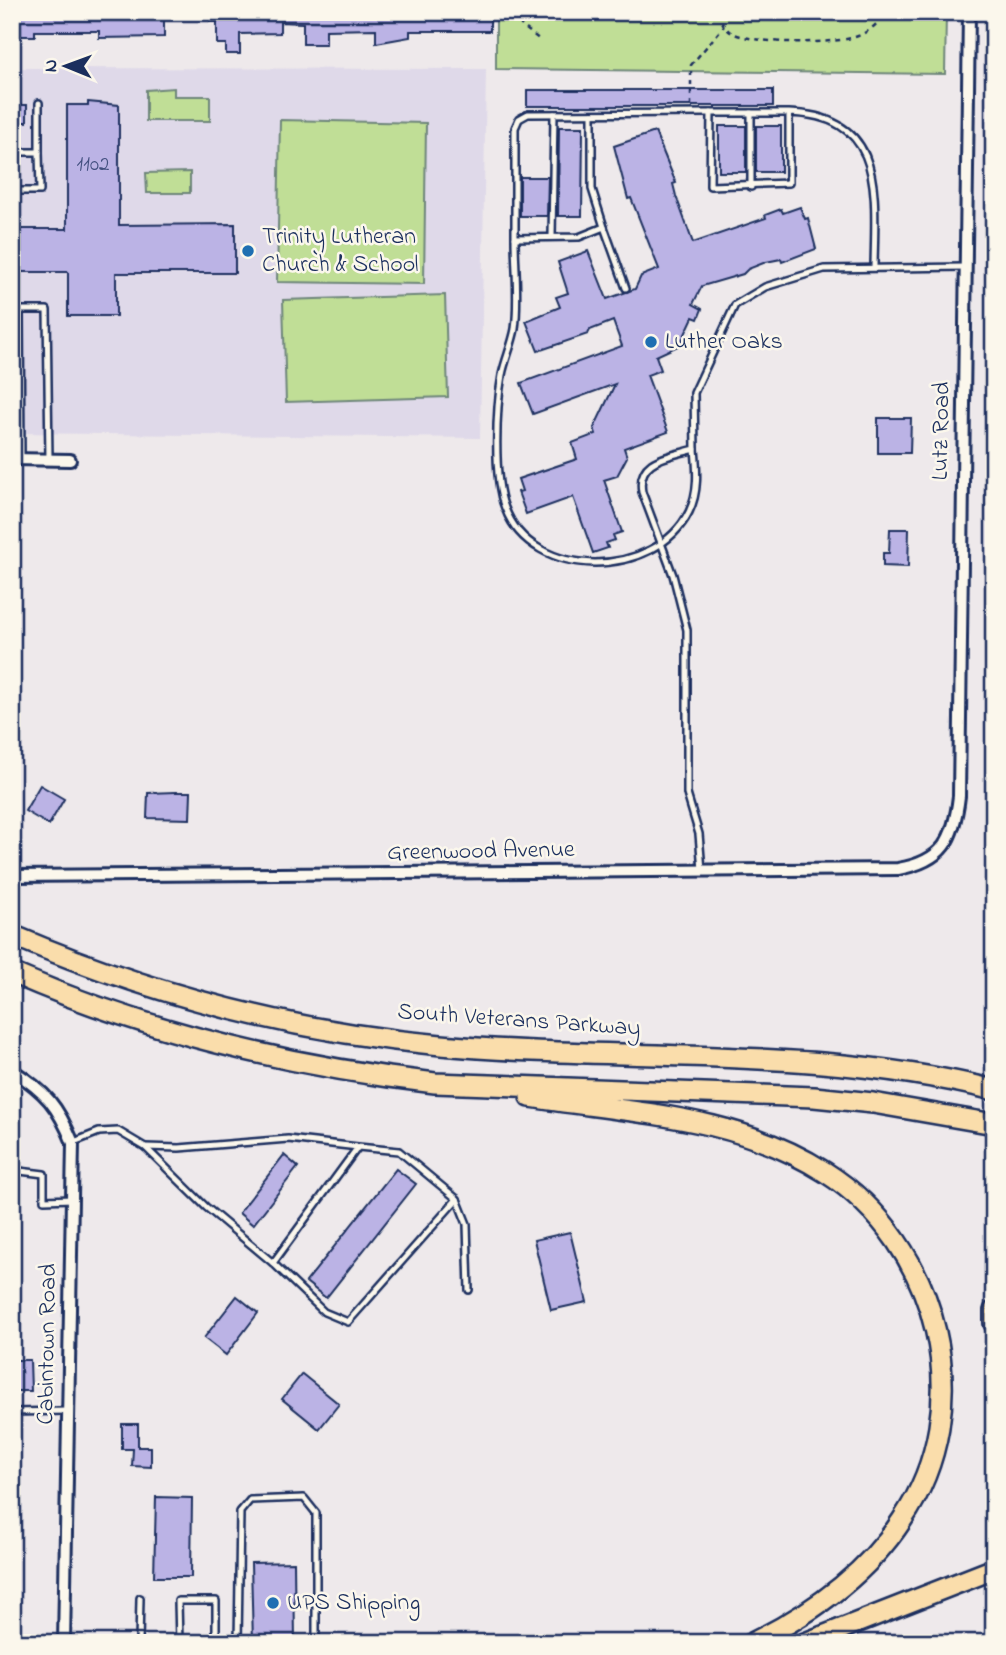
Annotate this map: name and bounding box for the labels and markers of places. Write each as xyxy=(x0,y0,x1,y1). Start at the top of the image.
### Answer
place label: Trinity Lutheran Church & School xyxy=(262,220,418,283)
marker: Trinity Lutheran Church & School xyxy=(240,243,256,259)
place label: Luther Oaks xyxy=(665,325,783,360)
marker: Luther Oaks xyxy=(643,334,659,350)
place label: UPS Shipping xyxy=(287,1586,420,1621)
marker: UPS Shipping xyxy=(265,1595,281,1611)

